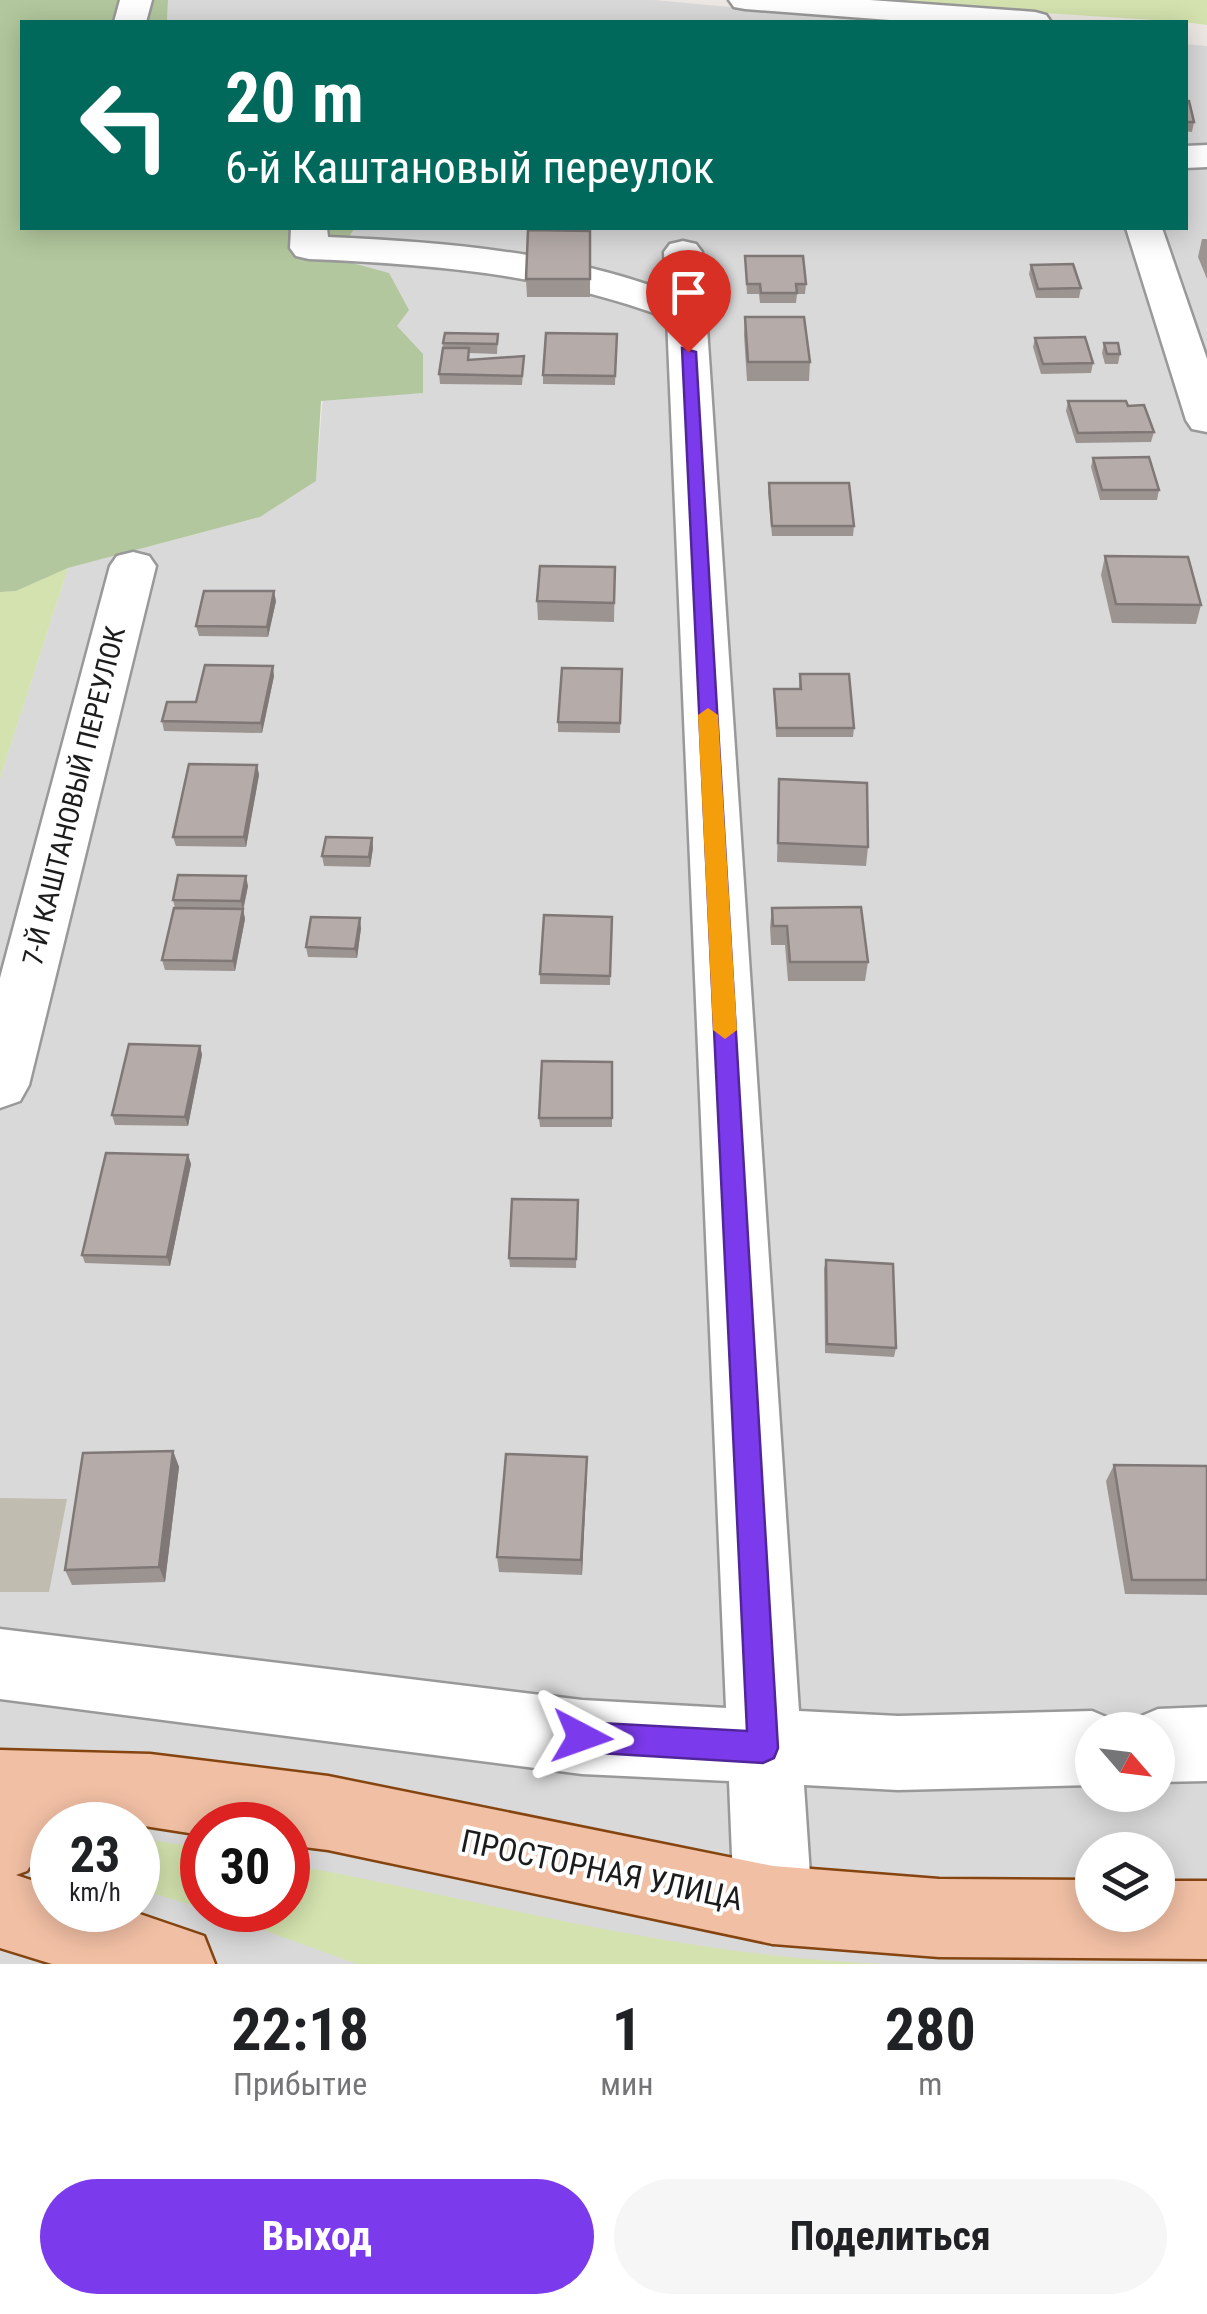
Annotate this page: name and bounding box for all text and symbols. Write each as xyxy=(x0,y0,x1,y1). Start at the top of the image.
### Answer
text: 20 m xyxy=(225,57,364,139)
icon: left xyxy=(60,60,190,190)
text: 6-й Каштановый переулок xyxy=(225,141,714,194)
pin xyxy=(646,250,731,353)
icon: arrive xyxy=(661,265,716,320)
street label: 7-Й КАШТАНОВЫЙ ПЕРЕУЛОК xyxy=(16,623,132,969)
position arrow xyxy=(530,1685,634,1789)
north arrow xyxy=(1075,1712,1175,1812)
map controls xyxy=(1075,1712,1175,1932)
speed limit sign: 30 xyxy=(180,1802,310,1932)
street label: ПРОСТОРНАЯ УЛИЦА xyxy=(458,1822,746,1918)
text: 23 xyxy=(70,1826,120,1884)
button: layers xyxy=(1075,1832,1175,1932)
text: km/h xyxy=(69,1878,121,1907)
text: 22:18 xyxy=(231,1994,369,2065)
text: 1 xyxy=(612,1994,642,2065)
text: 280 xyxy=(885,1994,976,2065)
text: Прибытие xyxy=(233,2065,367,2103)
text: мин xyxy=(600,2065,653,2103)
text: m xyxy=(918,2065,942,2103)
button: Выход xyxy=(40,2179,594,2294)
button: Поделиться xyxy=(614,2179,1167,2294)

